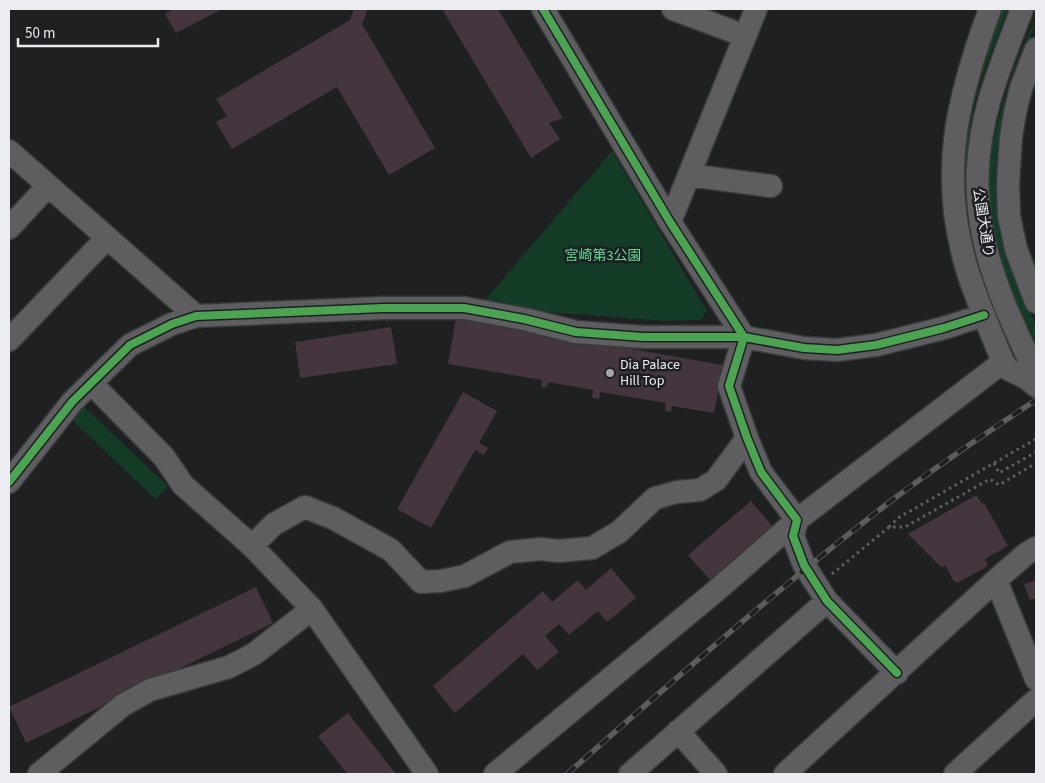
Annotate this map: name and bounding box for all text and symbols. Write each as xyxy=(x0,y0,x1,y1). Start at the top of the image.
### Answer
scale bar xyxy=(18,15,158,47)
text: 50 m xyxy=(25,23,55,44)
street label: 公園大通り xyxy=(968,187,998,259)
park label: 宮崎第3公園 xyxy=(565,246,641,266)
place label: Dia Palace Hill Top xyxy=(620,355,680,391)
marker: Dia Palace Hill Top xyxy=(604,367,616,379)

